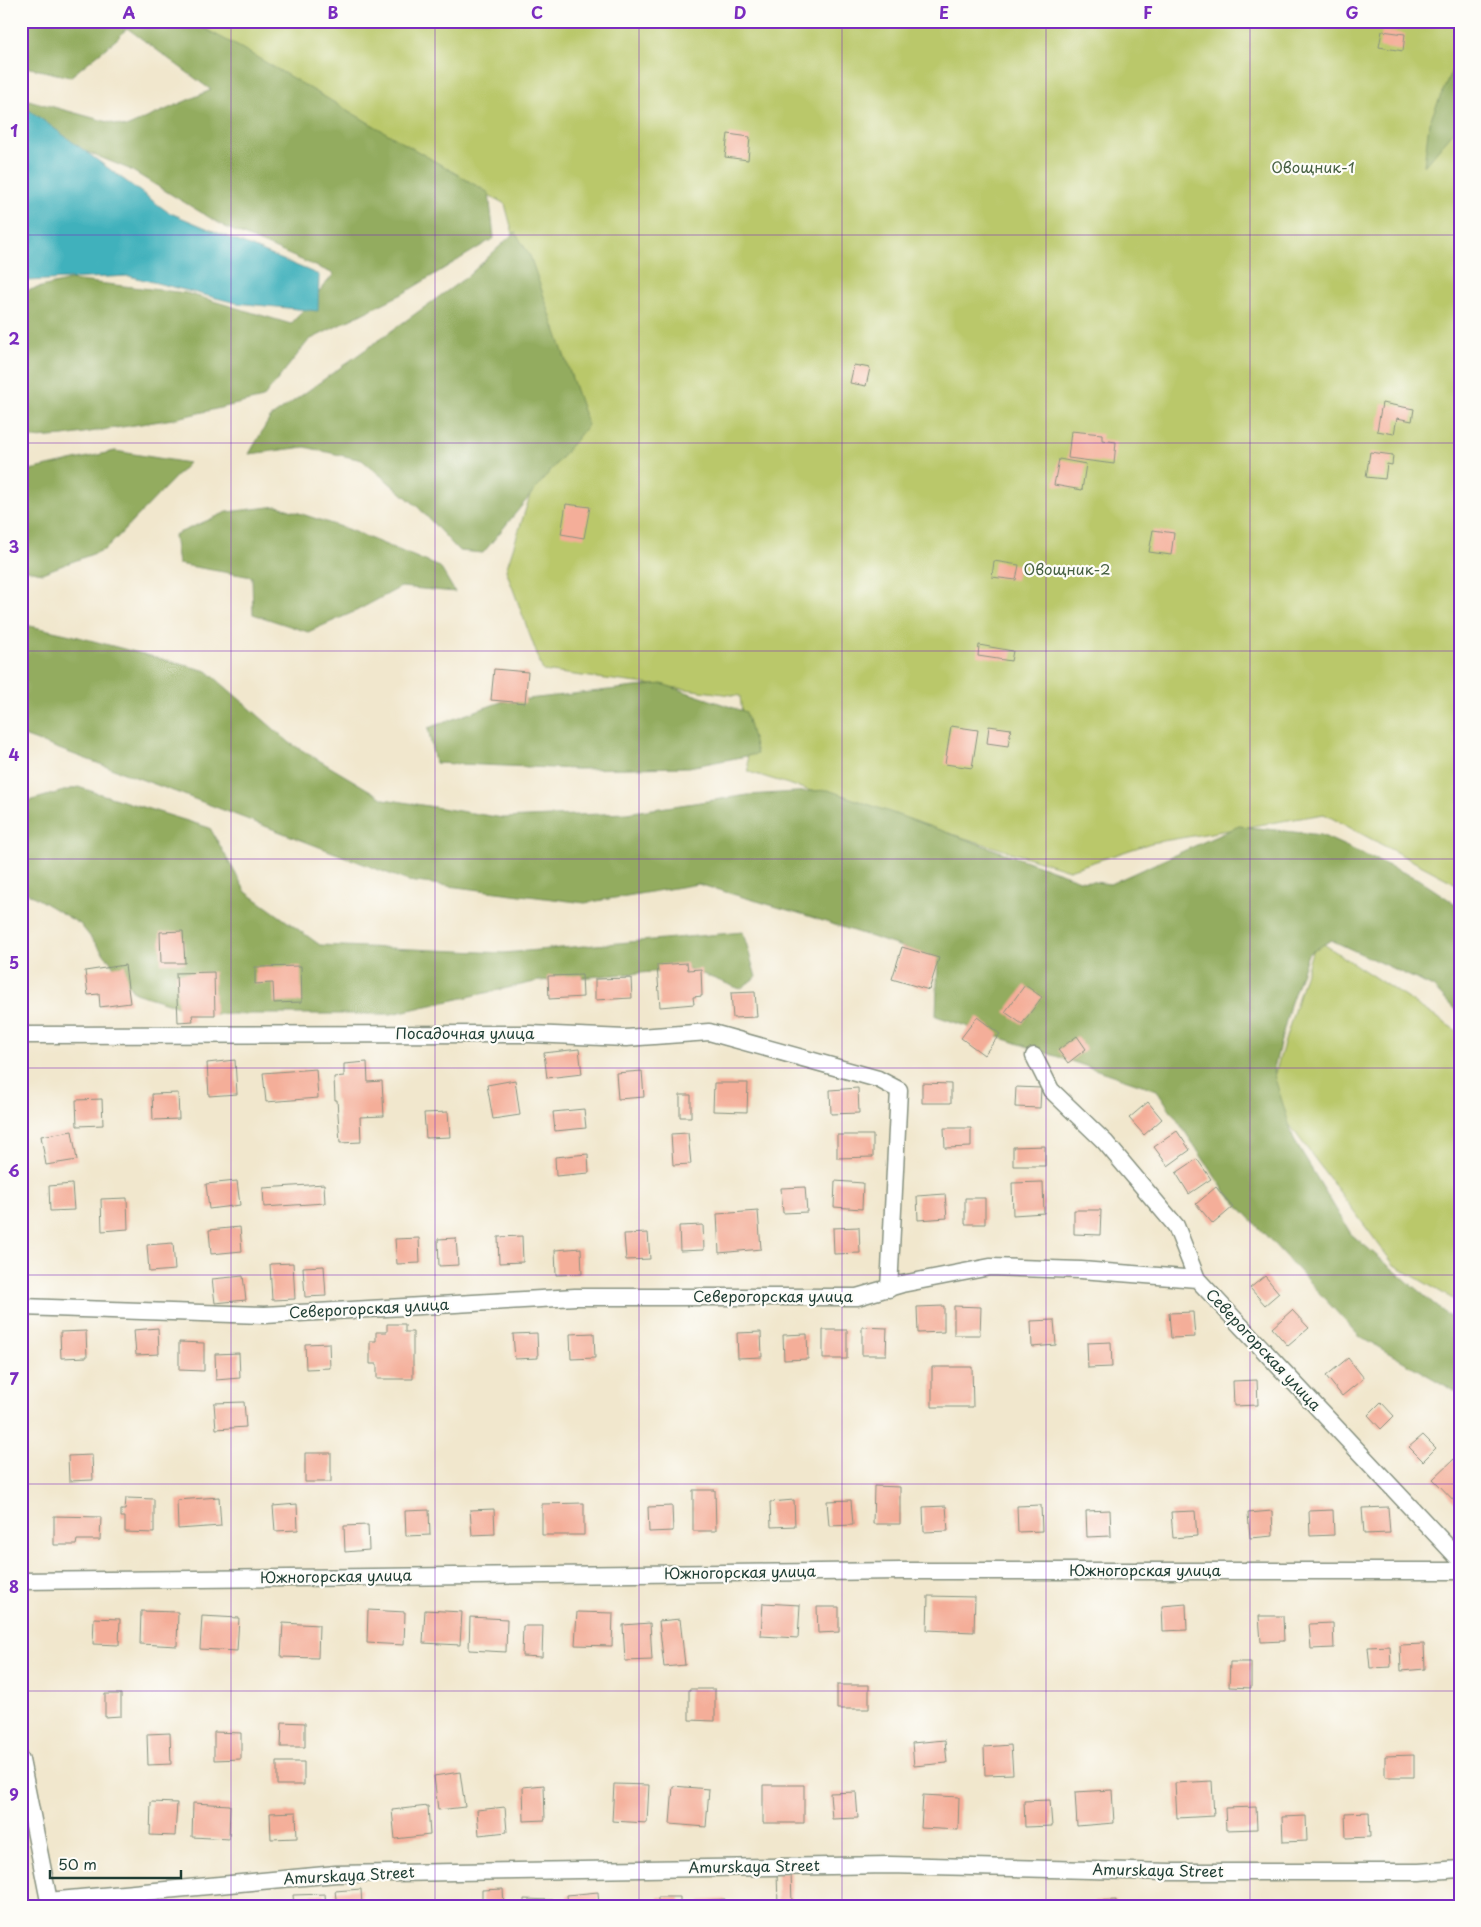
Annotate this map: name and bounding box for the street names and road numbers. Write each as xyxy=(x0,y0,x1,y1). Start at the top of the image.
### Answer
street label: Посадочная улица xyxy=(396,1021,535,1044)
street label: Северогорская улица xyxy=(1201,1283,1327,1416)
street label: Северогорская улица xyxy=(693,1284,854,1307)
street label: Северогорская улица xyxy=(288,1292,450,1323)
street label: Южногорская улица xyxy=(1069,1558,1221,1581)
street label: Южногорская улица xyxy=(664,1559,817,1584)
street label: Южногорская улица xyxy=(260,1563,413,1588)
street label: Amurskaya Street xyxy=(688,1853,820,1878)
street label: Amurskaya Street xyxy=(1092,1857,1224,1882)
street label: Amurskaya Street xyxy=(283,1860,415,1889)

